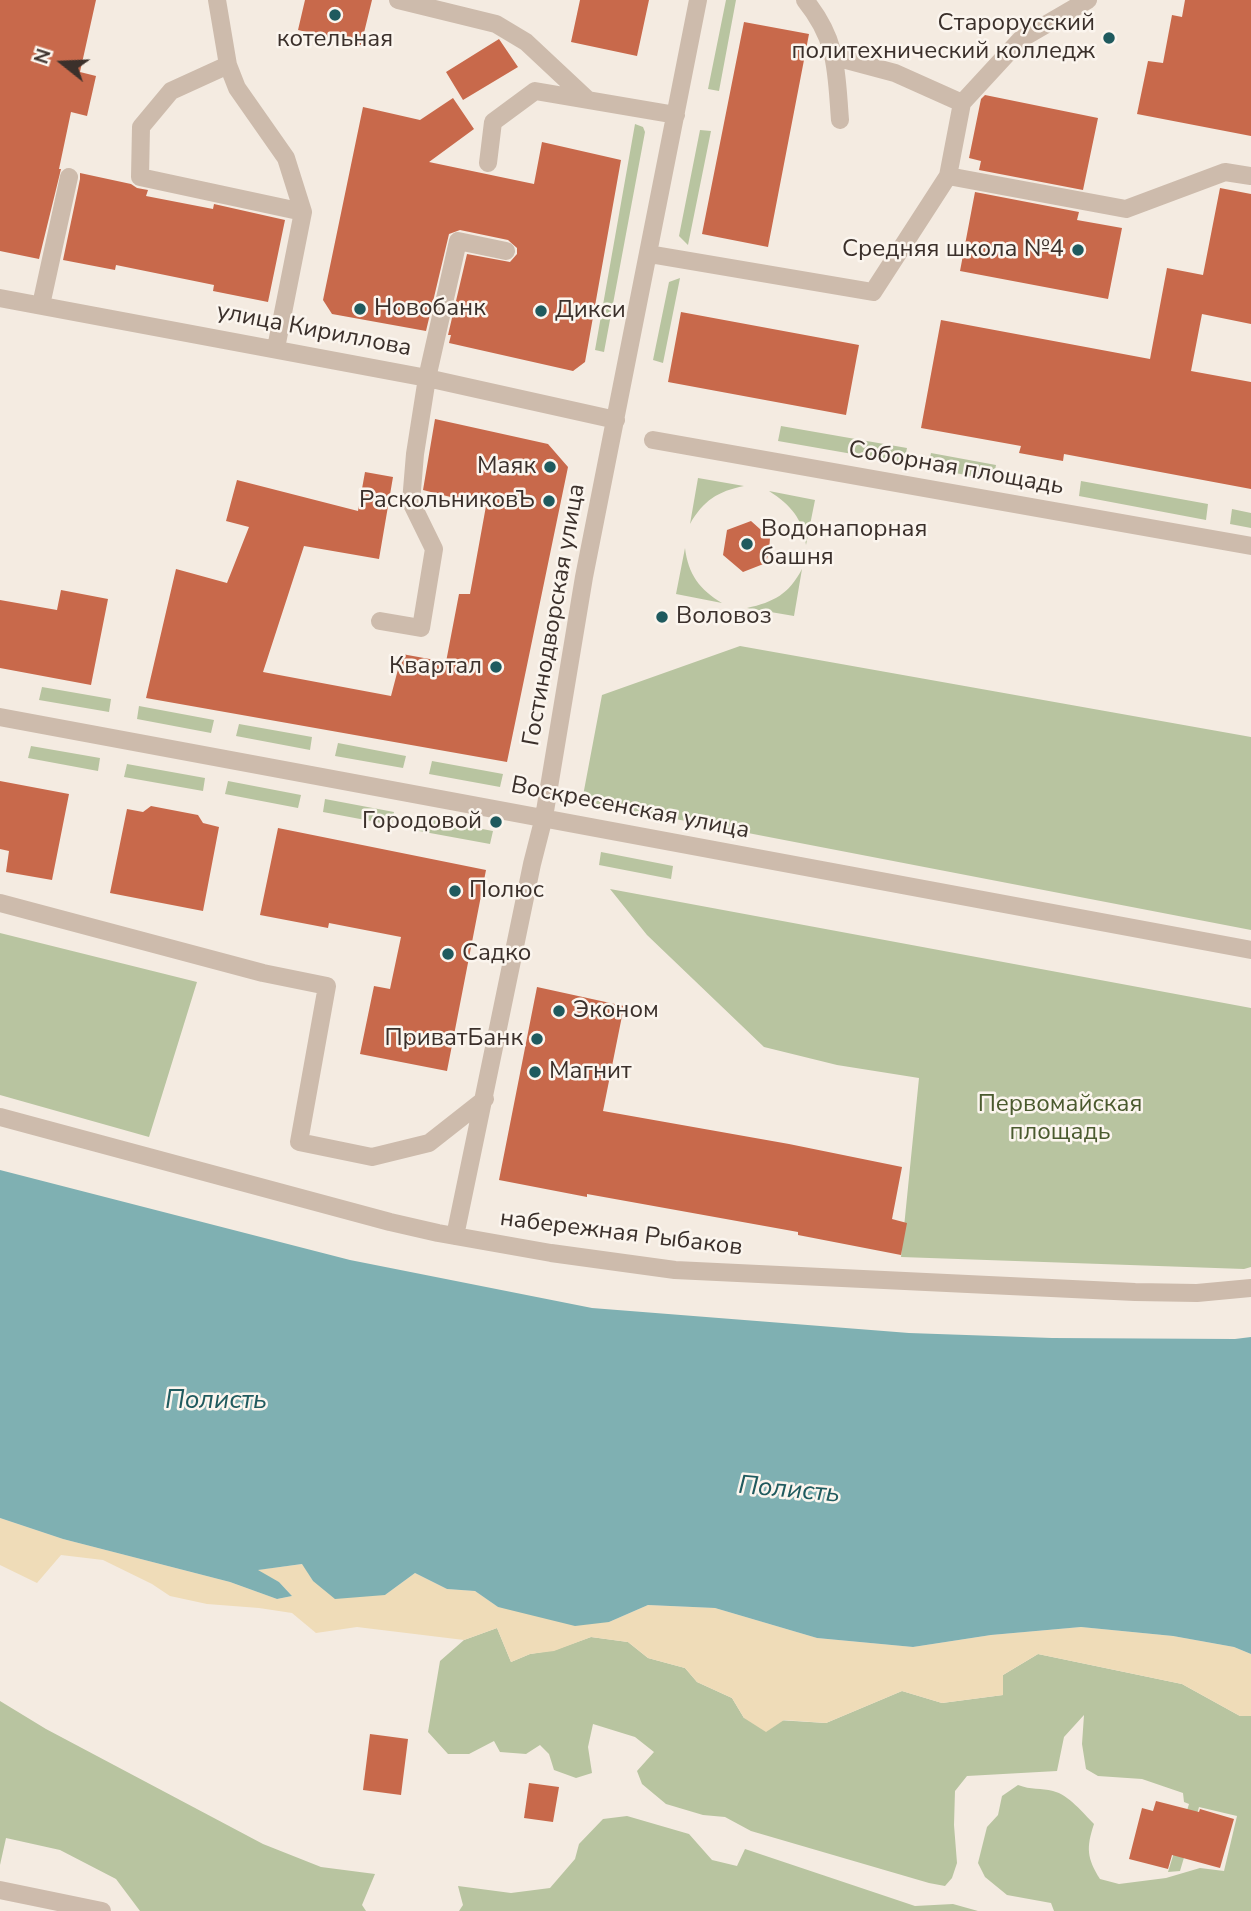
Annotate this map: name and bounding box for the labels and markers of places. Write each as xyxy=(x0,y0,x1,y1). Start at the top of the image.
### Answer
marker: котельная xyxy=(327,7,343,23)
place label: Старорусский политехнический колледж xyxy=(792,10,1095,66)
place label: котельная xyxy=(277,26,393,54)
marker: Старорусский политехнический колледж xyxy=(1101,30,1117,46)
place label: Средняя школа №4 xyxy=(842,236,1064,264)
marker: Средняя школа №4 xyxy=(1070,242,1086,258)
place label: Новобанк xyxy=(374,295,486,323)
place label: Дикси xyxy=(555,297,626,325)
marker: Новобанк xyxy=(352,301,368,317)
marker: Дикси xyxy=(533,303,549,319)
place label: Маяк xyxy=(477,453,536,481)
marker: Маяк xyxy=(542,459,558,475)
place label: РаскольниковЪ xyxy=(359,487,535,515)
marker: РаскольниковЪ xyxy=(541,493,557,509)
place label: Водонапорная башня xyxy=(761,516,927,572)
marker: Водонапорная башня xyxy=(739,536,755,552)
place label: Воловоз xyxy=(676,603,772,631)
marker: Воловоз xyxy=(654,609,670,625)
place label: Квартал xyxy=(389,653,482,681)
marker: Квартал xyxy=(488,659,504,675)
place label: Городовой xyxy=(362,808,482,836)
marker: Городовой xyxy=(488,814,504,830)
place label: Полюс xyxy=(469,877,544,905)
marker: Полюс xyxy=(447,883,463,899)
place label: Садко xyxy=(462,940,531,968)
marker: Садко xyxy=(440,946,456,962)
place label: Эконом xyxy=(573,997,659,1025)
marker: Эконом xyxy=(551,1003,567,1019)
place label: ПриватБанк xyxy=(384,1025,523,1053)
marker: ПриватБанк xyxy=(529,1031,545,1047)
place label: Магнит xyxy=(549,1058,632,1086)
marker: Магнит xyxy=(527,1064,543,1080)

